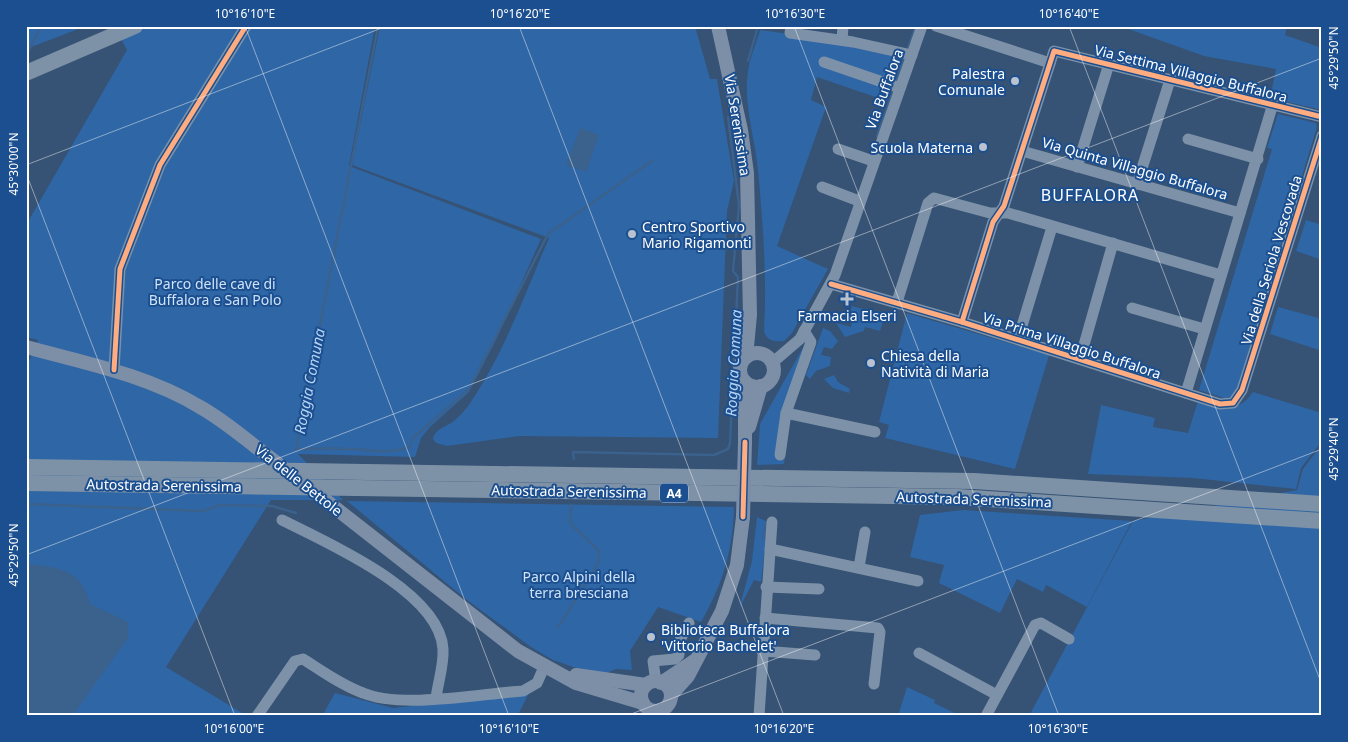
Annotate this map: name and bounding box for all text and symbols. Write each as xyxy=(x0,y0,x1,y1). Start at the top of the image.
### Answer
text: 10°16'10"E xyxy=(215,5,275,22)
text: 10°16'20"E xyxy=(490,5,550,22)
text: 10°16'30"E xyxy=(765,5,825,22)
text: 10°16'40"E xyxy=(1039,5,1099,22)
text: 45°29'50"N xyxy=(1325,26,1342,90)
street label: Via Settima Villaggio Buffalora xyxy=(1093,40,1289,106)
street label: Via Buffalora xyxy=(861,46,907,132)
place label: Palestra Comunale xyxy=(938,64,1005,99)
street label: Via Serenissima xyxy=(721,73,755,177)
marker: Palestra Comunale xyxy=(1009,75,1021,87)
text: 45°30'00"N xyxy=(5,132,22,196)
street label: Via Quinta Villaggio Buffalora xyxy=(1040,132,1230,204)
place label: Scuola Materna xyxy=(871,138,973,157)
marker: Scuola Materna xyxy=(977,141,989,153)
street label: Via della Seriola Vescovada xyxy=(1236,173,1306,347)
district label: BUFFALORA xyxy=(1041,184,1139,206)
place label: Centro Sportivo Mario Rigamonti xyxy=(642,217,752,252)
marker: Centro Sportivo Mario Rigamonti xyxy=(626,228,638,240)
park label: Parco delle cave di Buffalora e San Polo xyxy=(149,274,281,309)
marker: Farmacia Elseri xyxy=(841,293,853,305)
place label: Farmacia Elseri xyxy=(797,306,897,325)
street label: Via Prima Villaggio Buffalora xyxy=(980,307,1164,383)
water label: Roggia Comuna xyxy=(720,309,746,417)
water label: Roggia Comuna xyxy=(289,326,329,435)
place label: Chiesa della Natività di Maria xyxy=(881,346,989,381)
marker: Chiesa della Natività di Maria xyxy=(865,357,877,369)
text: 45°29'40"N xyxy=(1325,417,1342,481)
street label: Via delle Bettole xyxy=(251,440,347,520)
street label: Autostrada Serenissima xyxy=(86,474,242,496)
street label: Autostrada Serenissima xyxy=(491,480,647,502)
road number: A4 xyxy=(660,483,688,502)
street label: Autostrada Serenissima xyxy=(896,487,1052,511)
text: 45°29'50"N xyxy=(5,523,22,587)
park label: Parco Alpini della terra bresciana xyxy=(523,567,635,602)
place label: Biblioteca Buffalora 'Vittorio Bachelet' xyxy=(661,620,790,655)
marker: Biblioteca Buffalora 'Vittorio Bachelet' xyxy=(645,631,657,643)
text: 10°16'00"E xyxy=(204,720,264,737)
text: 10°16'10"E xyxy=(479,720,539,737)
text: 10°16'20"E xyxy=(754,720,814,737)
text: 10°16'30"E xyxy=(1028,720,1088,737)

